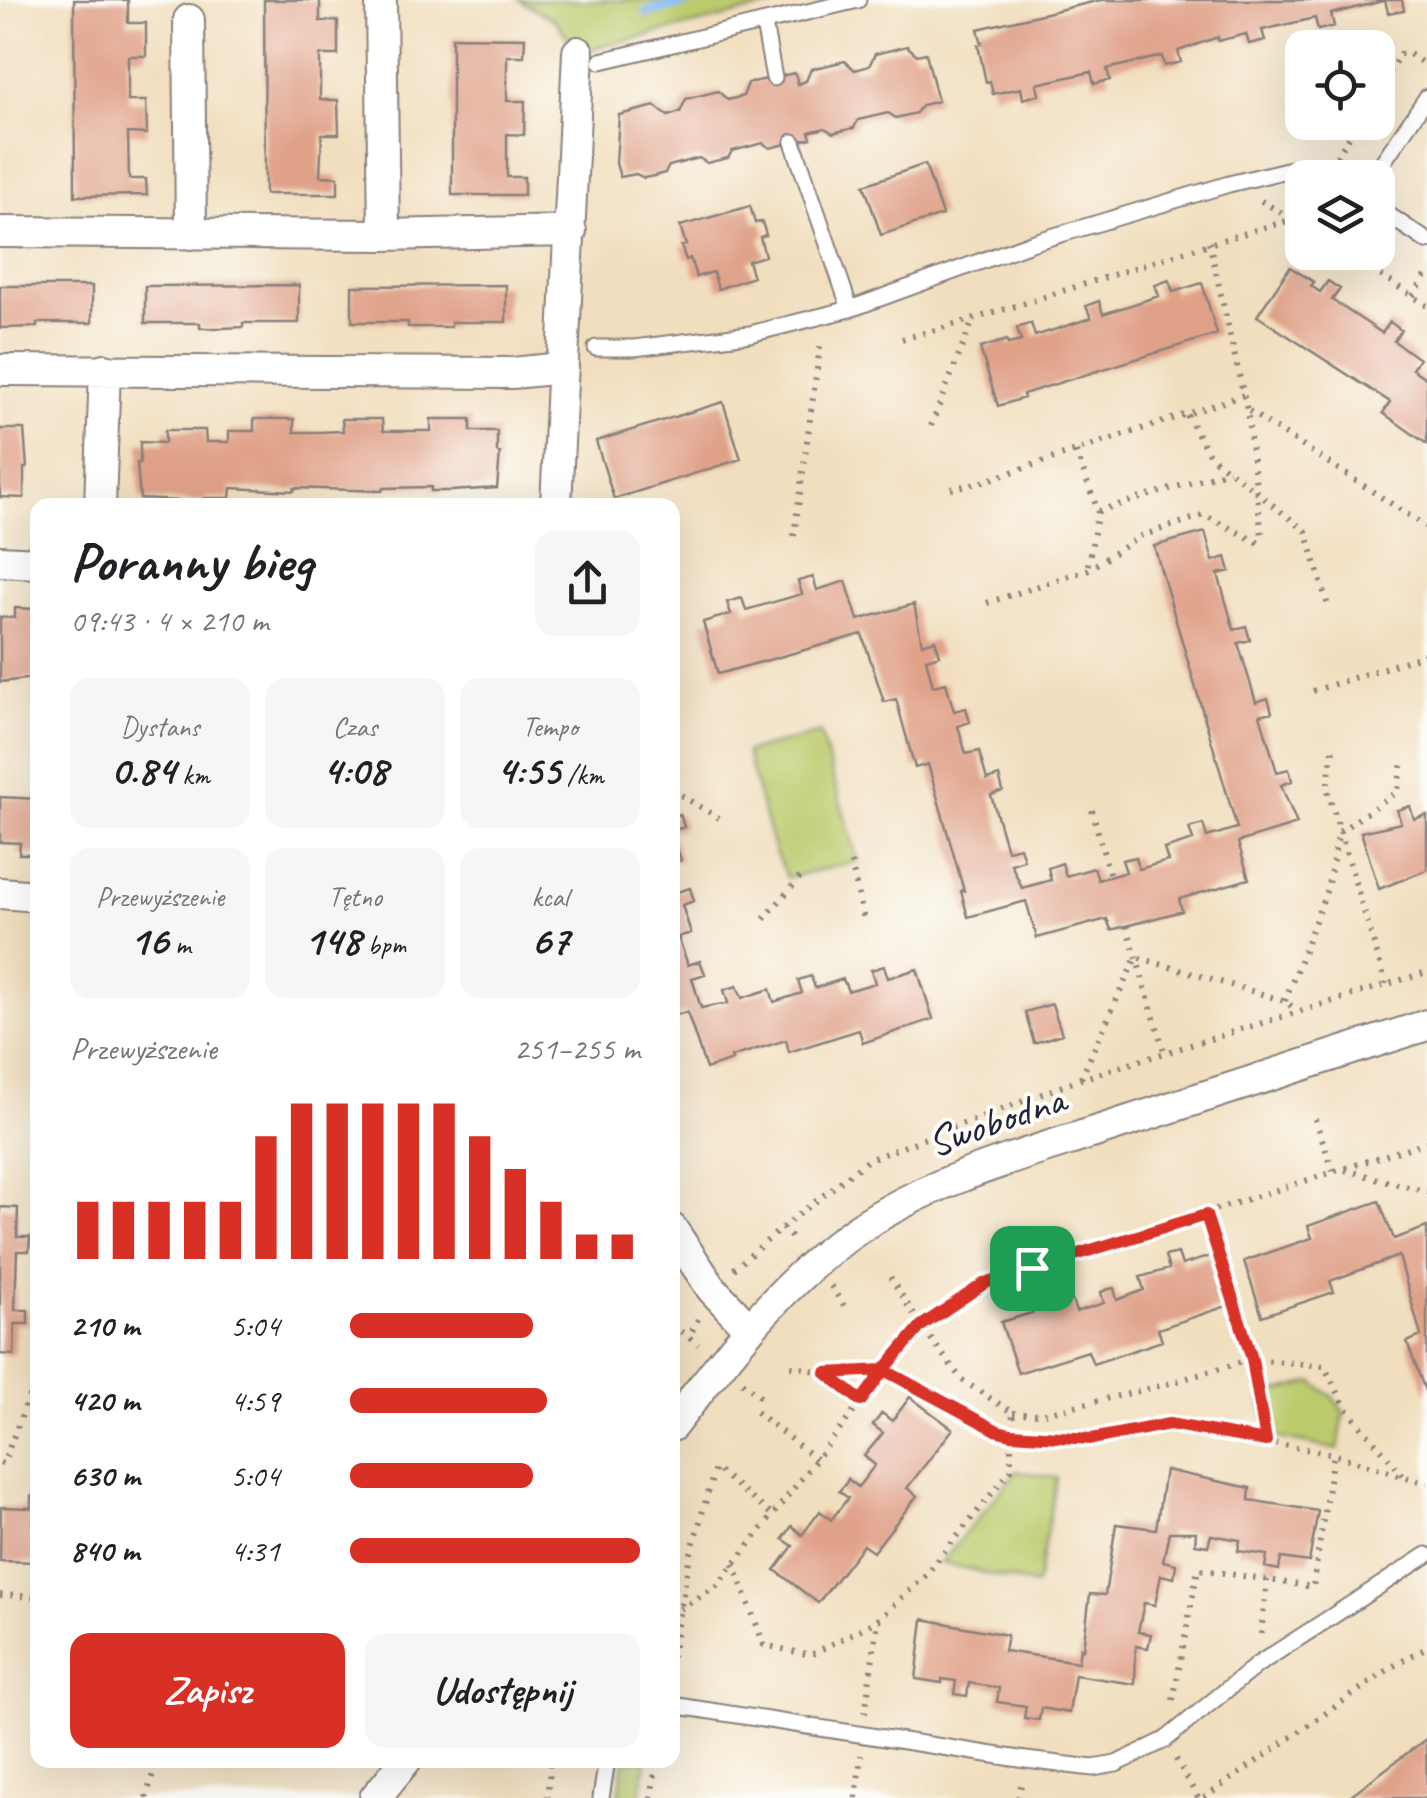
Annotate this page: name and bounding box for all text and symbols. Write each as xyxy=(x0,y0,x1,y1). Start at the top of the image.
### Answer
map controls xyxy=(1285,30,1395,270)
button: locate xyxy=(1285,30,1395,140)
button: layers xyxy=(1285,160,1395,270)
text: Poranny bieg xyxy=(70,527,313,597)
button: share xyxy=(535,531,640,636)
text: 09:43 · 4 × 210 m xyxy=(70,600,268,641)
text: Dystans xyxy=(120,709,200,744)
text: Czas xyxy=(333,709,377,744)
text: Tempo xyxy=(522,709,578,744)
text: 0.84 xyxy=(110,744,175,797)
text: 4:08 xyxy=(322,744,388,797)
text: 4:55 xyxy=(496,744,560,797)
text: km xyxy=(175,757,210,792)
text: /km xyxy=(560,757,604,792)
text: Przewyższenie xyxy=(96,879,224,914)
text: Tętno xyxy=(328,879,382,914)
text: kcal xyxy=(531,879,569,914)
text: 16 xyxy=(129,914,168,967)
text: 148 xyxy=(304,914,361,967)
text: 67 xyxy=(531,914,569,967)
text: m xyxy=(168,927,191,962)
text: bpm xyxy=(361,927,406,962)
text: Przewyższenie xyxy=(70,1028,217,1069)
text: 251–255 m xyxy=(514,1028,640,1069)
street label: Swobodna xyxy=(921,1072,1075,1169)
pin xyxy=(990,1226,1075,1311)
icon: arrive xyxy=(1005,1241,1060,1296)
text: 210 m xyxy=(70,1305,139,1346)
text: 5:04 xyxy=(230,1305,280,1346)
text: 420 m xyxy=(70,1380,139,1421)
text: 4:59 xyxy=(230,1380,280,1421)
text: 630 m xyxy=(70,1455,140,1496)
text: 5:04 xyxy=(230,1455,280,1496)
text: 840 m xyxy=(70,1530,139,1571)
text: 4:31 xyxy=(230,1530,280,1571)
button: Zapisz xyxy=(70,1633,345,1748)
button: Udostępnij xyxy=(365,1633,640,1748)

